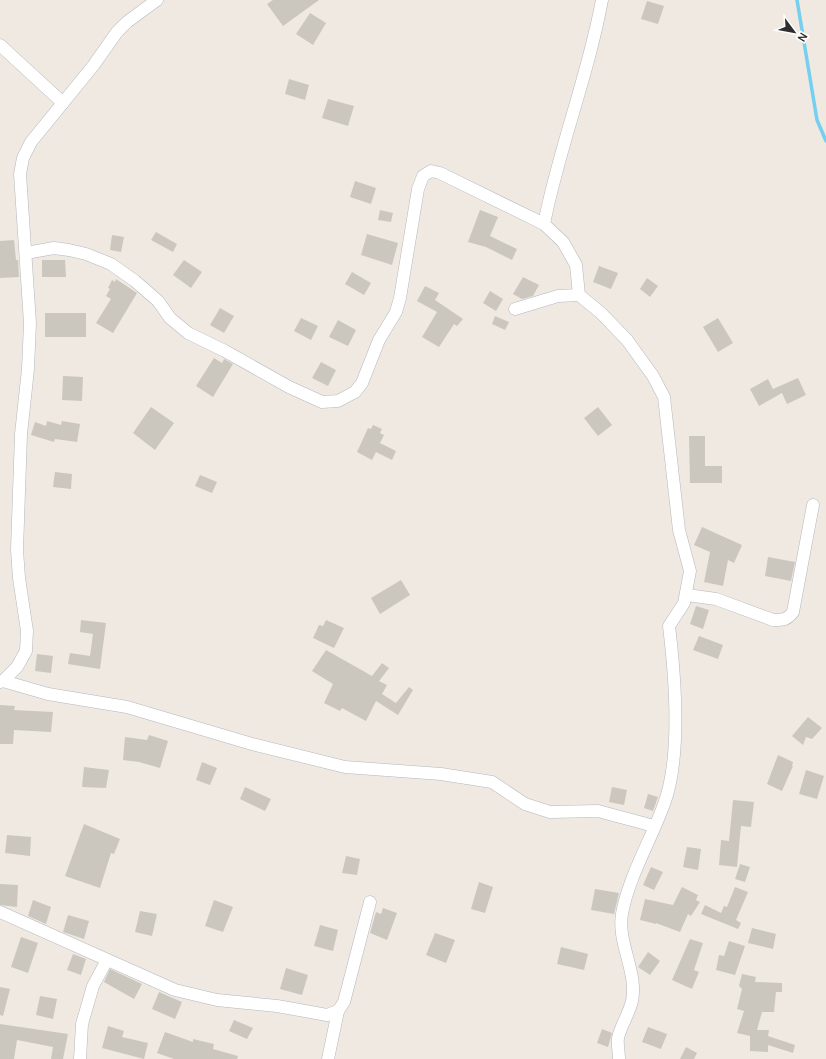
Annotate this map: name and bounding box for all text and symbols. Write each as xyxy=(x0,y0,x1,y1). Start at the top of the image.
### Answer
north arrow xyxy=(774,12,814,52)
text: N xyxy=(794,30,811,45)

